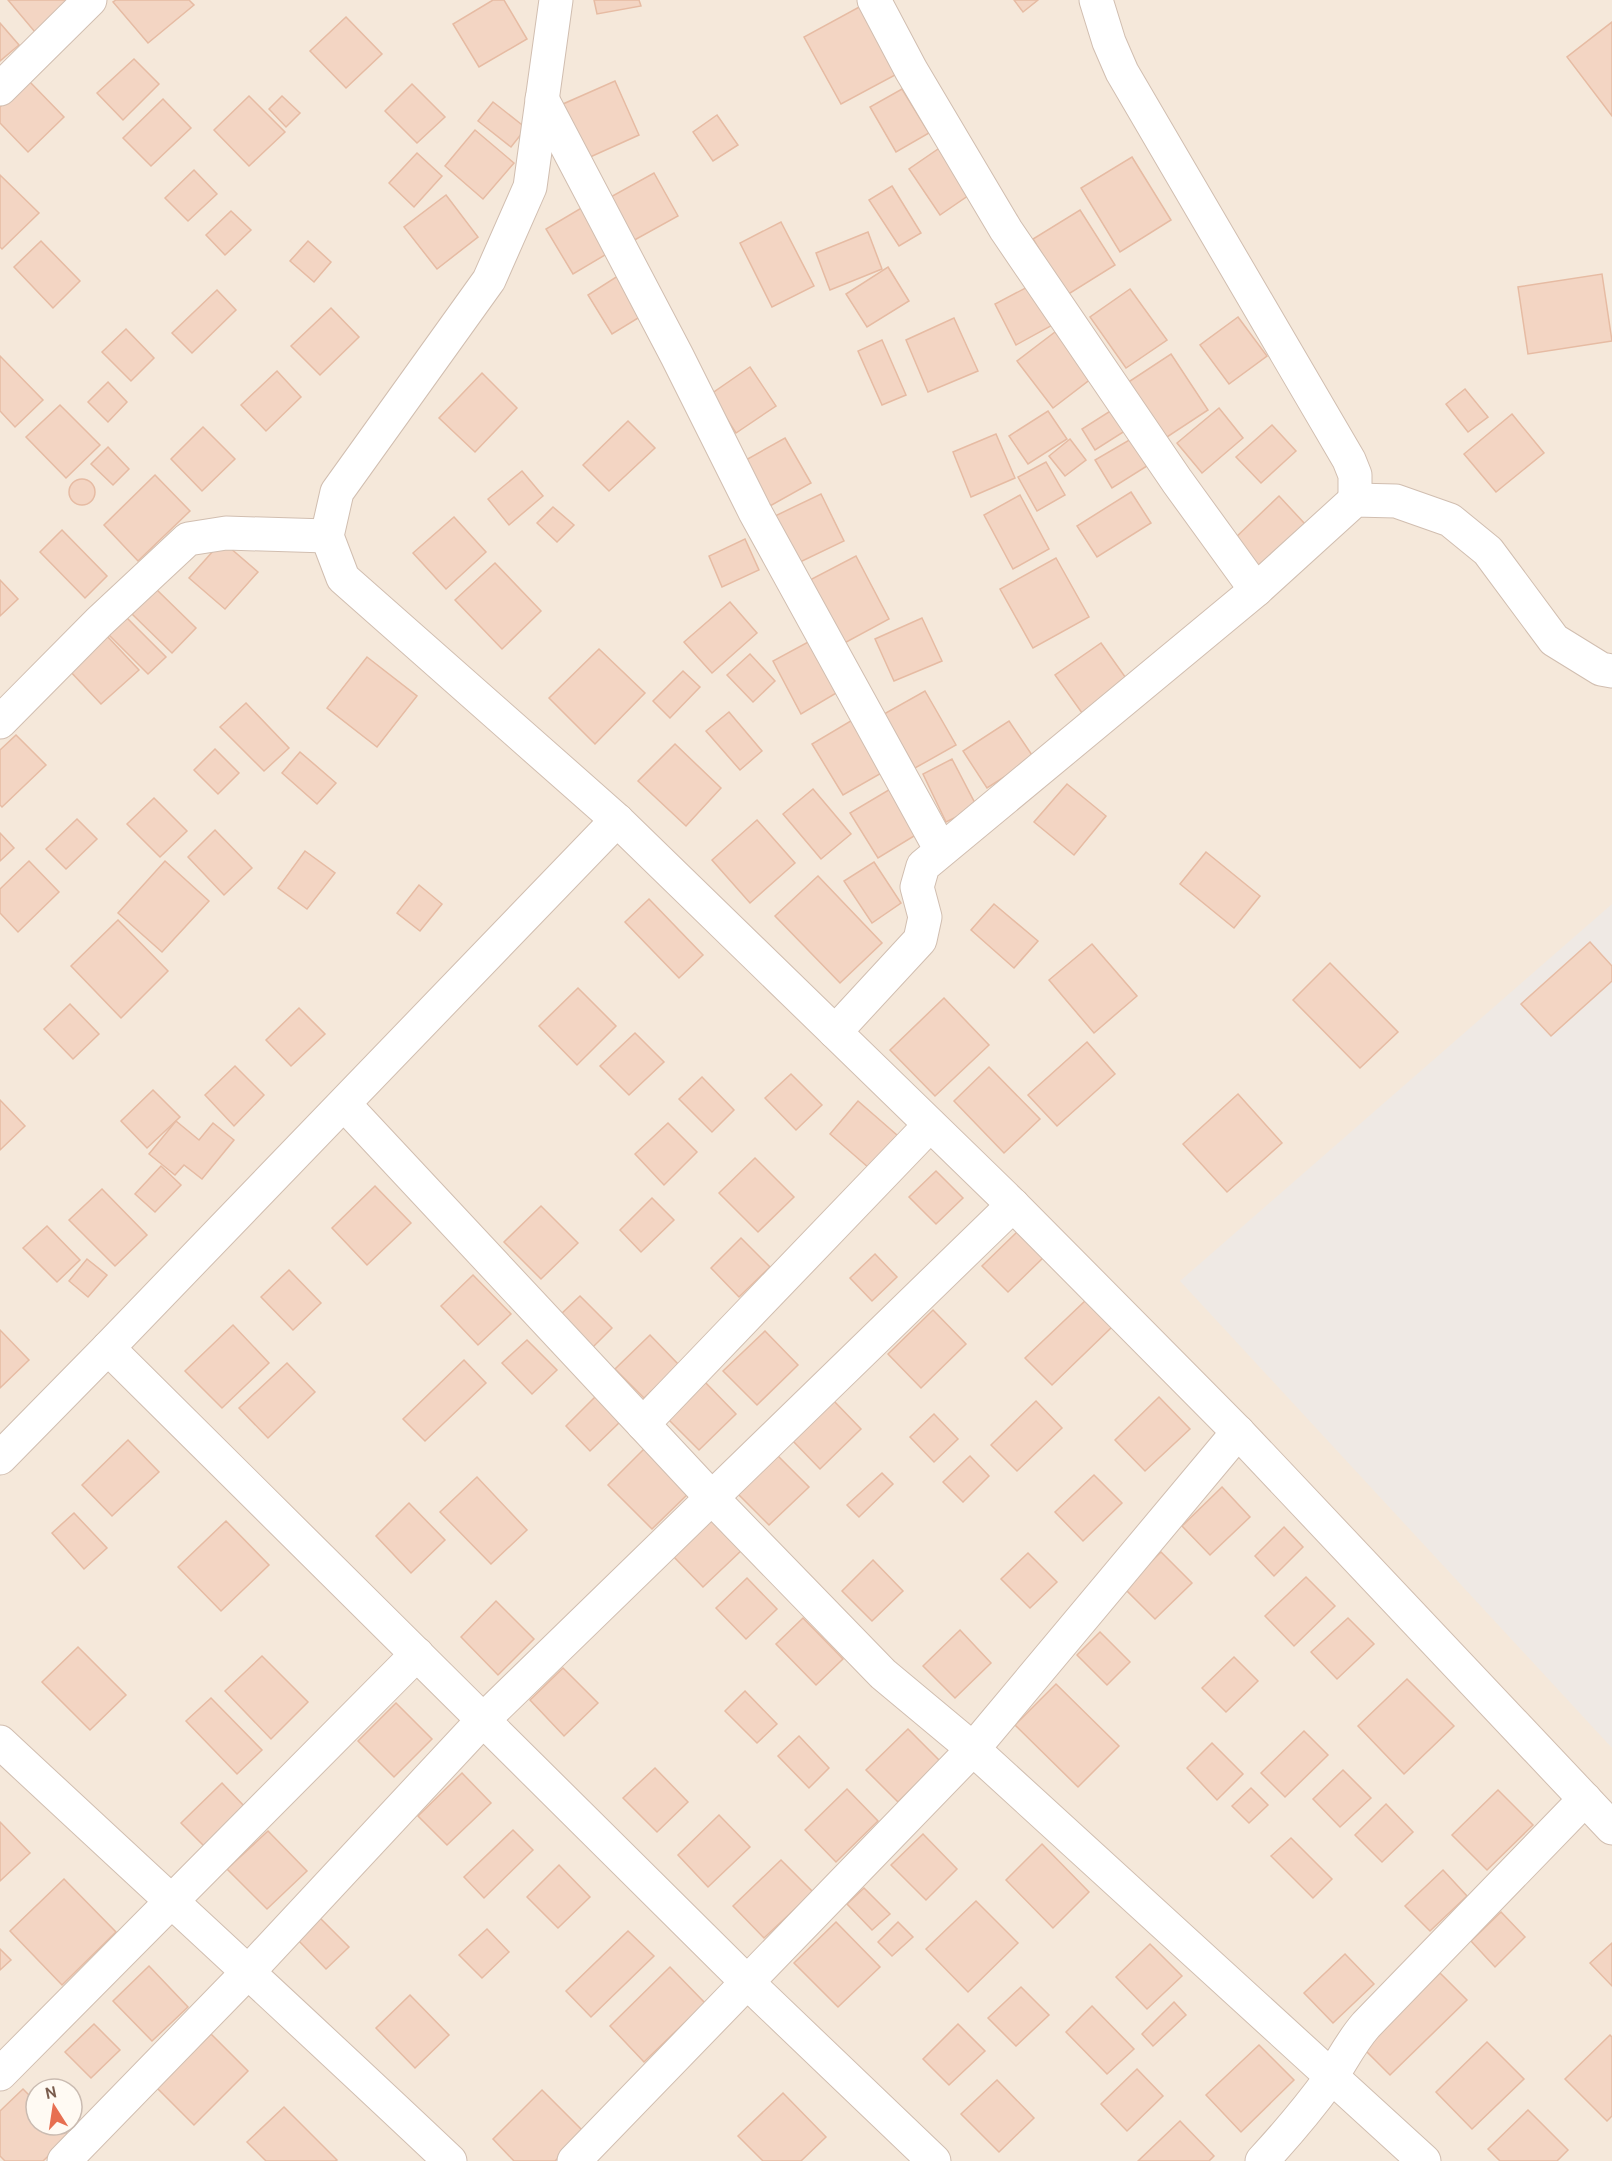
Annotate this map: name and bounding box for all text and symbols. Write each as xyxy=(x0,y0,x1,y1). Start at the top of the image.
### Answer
north arrow xyxy=(24,2077,84,2137)
text: N xyxy=(43,2082,58,2103)

